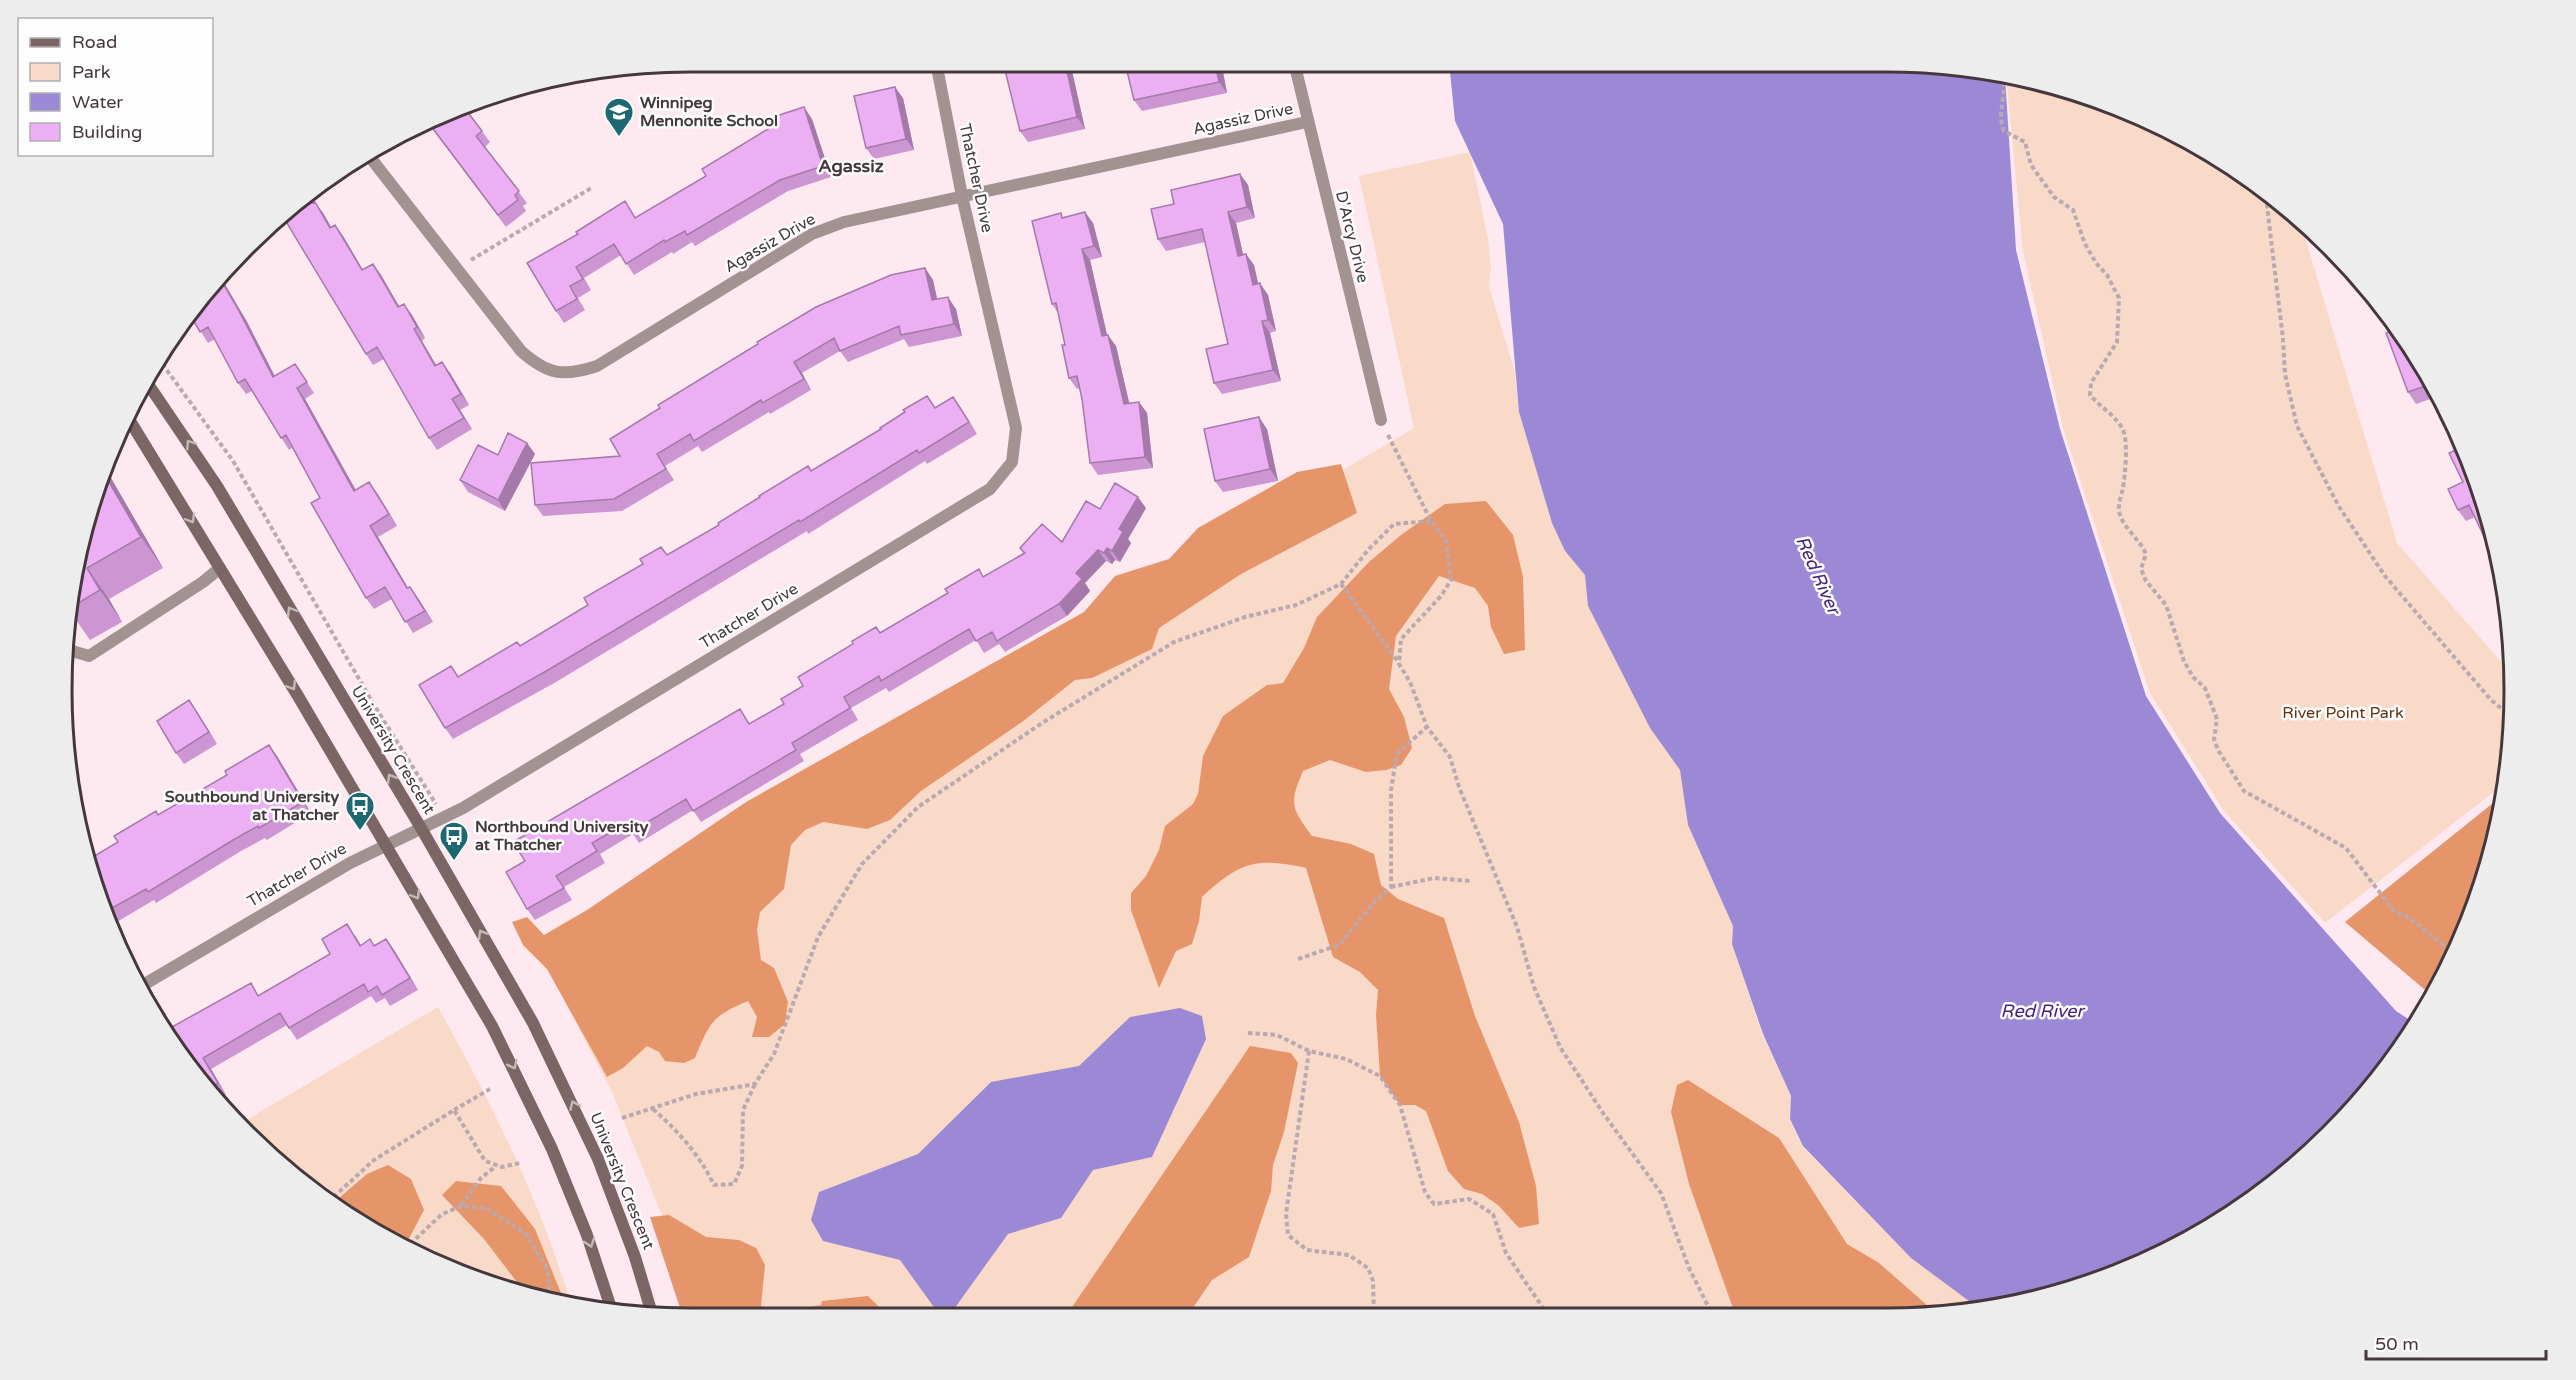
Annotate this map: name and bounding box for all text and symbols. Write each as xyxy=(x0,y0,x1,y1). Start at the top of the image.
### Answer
legend xyxy=(18,18,213,156)
text: Road xyxy=(72,31,117,53)
text: Park xyxy=(72,61,111,83)
text: Water xyxy=(72,91,123,113)
place label: Winnipeg Mennonite School xyxy=(640,93,778,131)
school or university icon: Winnipeg Mennonite School xyxy=(603,96,635,138)
street label: Agassiz Drive xyxy=(1191,99,1295,139)
text: Building xyxy=(72,121,142,143)
street label: Thatcher Drive xyxy=(955,122,997,234)
district label: Agassiz xyxy=(818,155,884,177)
street label: D'Arcy Drive xyxy=(1331,189,1373,285)
street label: Agassiz Drive xyxy=(721,209,819,277)
one-way arrow xyxy=(186,439,197,450)
one-way arrow xyxy=(184,513,195,523)
water label: Red River xyxy=(1791,533,1846,619)
street label: Thatcher Drive xyxy=(696,579,802,653)
one-way arrow xyxy=(286,606,298,617)
one-way arrow xyxy=(284,680,296,690)
street label: University Crescent xyxy=(347,682,439,818)
park label: River Point Park xyxy=(2282,703,2404,723)
one-way arrow xyxy=(386,774,398,784)
place label: Southbound University at Thatcher xyxy=(165,787,340,825)
bus stop icon: Southbound University at Thatcher xyxy=(344,790,376,832)
place label: Northbound University at Thatcher xyxy=(475,817,649,855)
bus stop icon: Northbound University at Thatcher xyxy=(438,820,470,862)
street label: Thatcher Drive xyxy=(244,839,350,911)
one-way arrow xyxy=(408,889,420,899)
one-way arrow xyxy=(477,930,489,940)
water label: Red River xyxy=(2001,1000,2086,1022)
one-way arrow xyxy=(505,1058,517,1069)
one-way arrow xyxy=(569,1101,581,1112)
street label: University Crescent xyxy=(585,1109,659,1253)
one-way arrow xyxy=(583,1238,596,1248)
scale bar xyxy=(2366,1323,2546,1361)
text: 50 m xyxy=(2375,1333,2419,1355)

